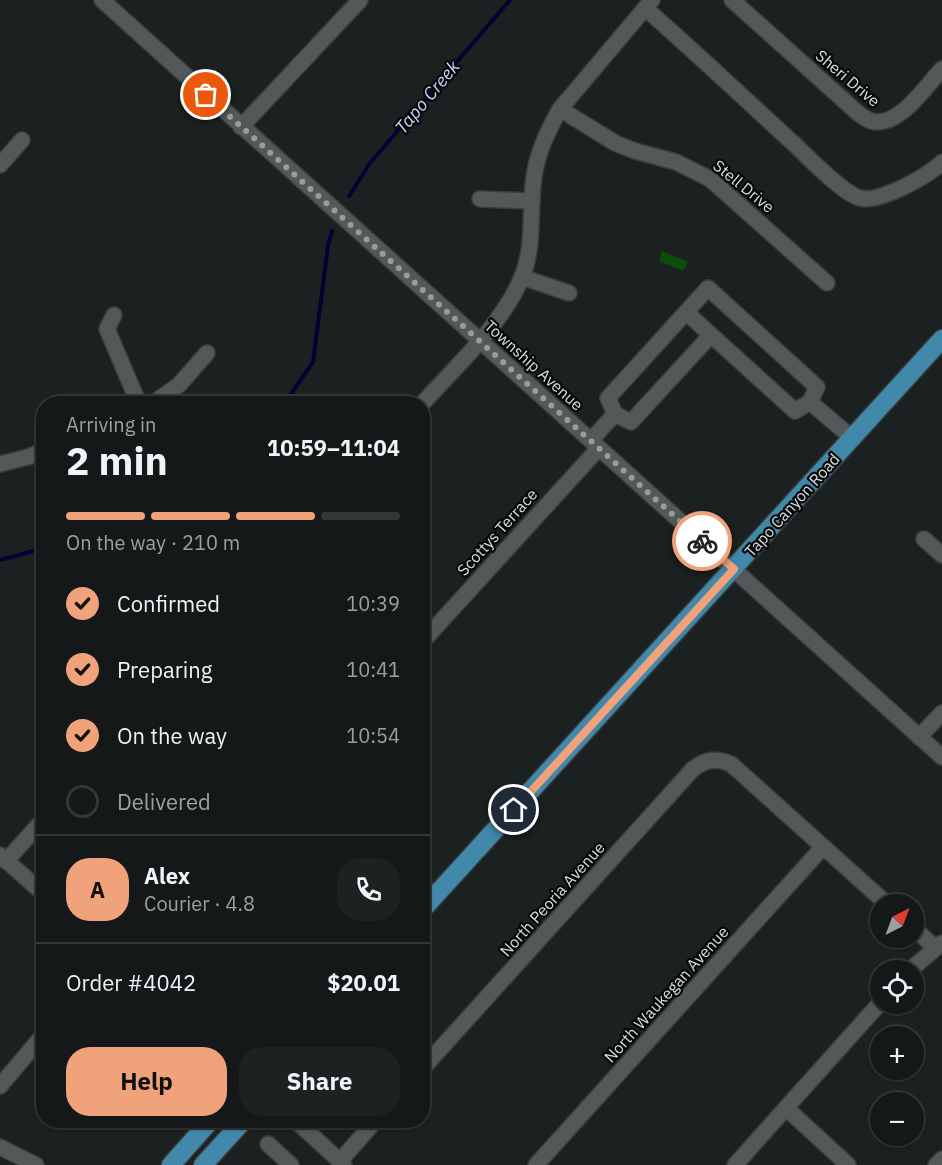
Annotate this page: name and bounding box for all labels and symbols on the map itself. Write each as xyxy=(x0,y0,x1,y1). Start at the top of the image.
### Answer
street label: Sheri Drive xyxy=(812,45,884,111)
water label: Tapo Creek xyxy=(390,55,465,138)
pin xyxy=(180,69,231,120)
street label: Stell Drive xyxy=(709,155,779,217)
street label: Township Avenue xyxy=(481,316,588,415)
street label: Tapo Canyon Road xyxy=(740,449,844,561)
street label: Scottys Terrace xyxy=(453,484,542,580)
courier xyxy=(672,511,732,571)
pin xyxy=(488,784,539,835)
street label: North Peoria Avenue xyxy=(495,837,609,960)
north arrow xyxy=(870,894,924,948)
street label: North Waukegan Avenue xyxy=(599,922,733,1066)

